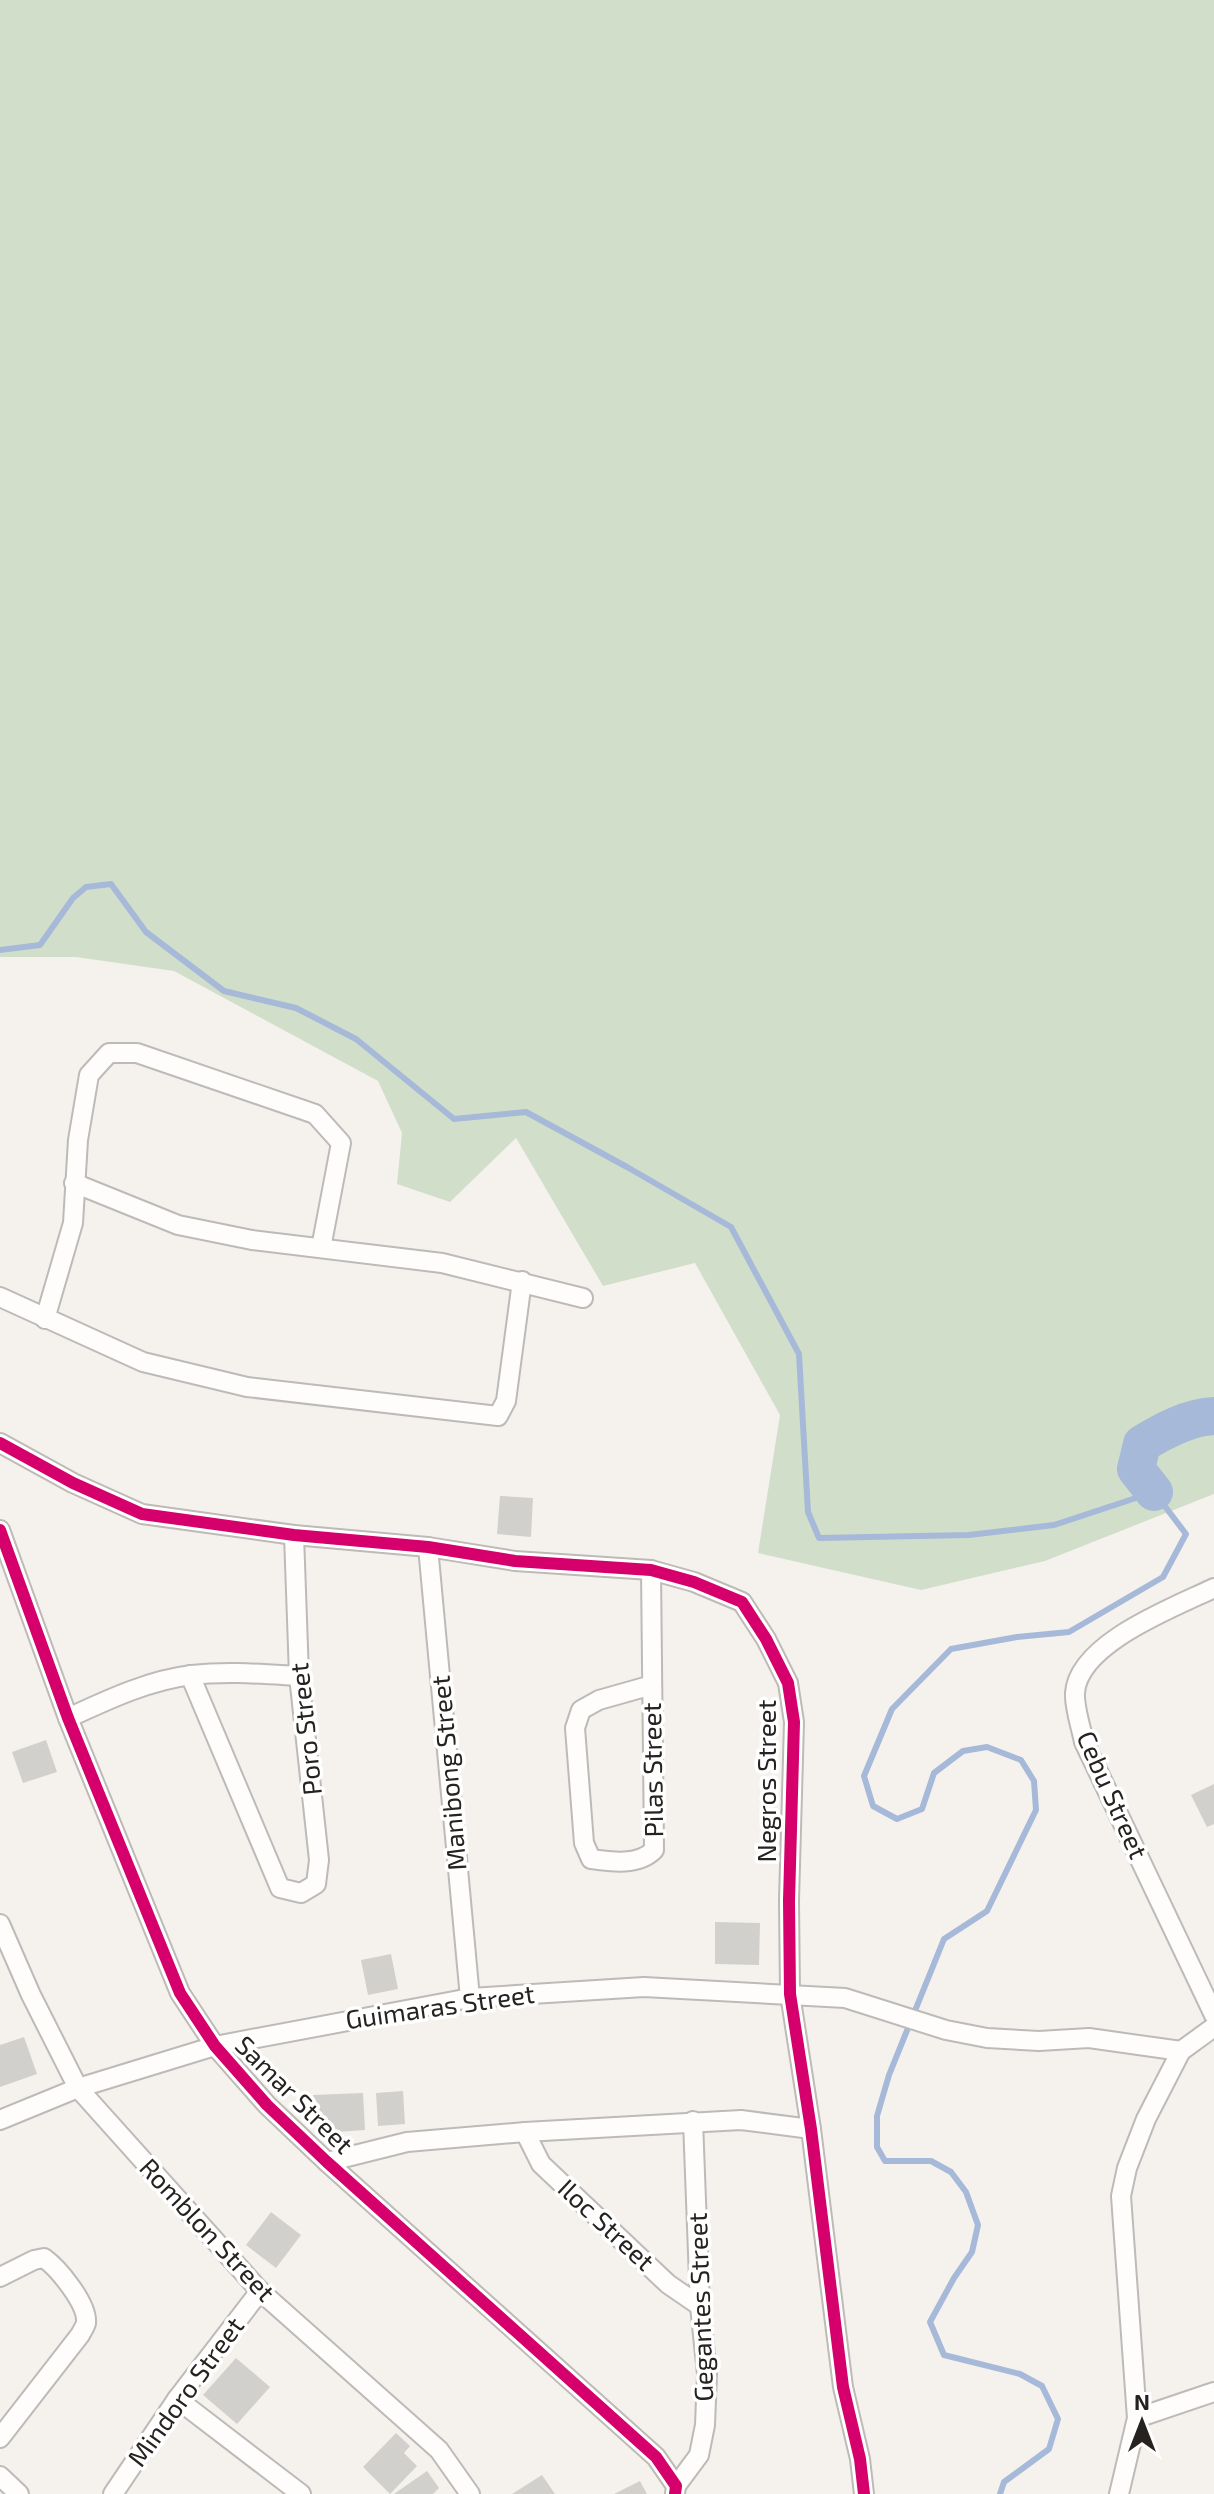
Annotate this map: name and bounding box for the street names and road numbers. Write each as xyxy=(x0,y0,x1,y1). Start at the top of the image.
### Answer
street label: Poro Street xyxy=(282,1661,327,1797)
street label: Manibong Street xyxy=(424,1674,471,1872)
street label: Negros Street xyxy=(750,1699,781,1862)
street label: Pilas Street xyxy=(635,1702,668,1838)
street label: Cebu Street xyxy=(1071,1726,1155,1863)
street label: Guimaras Street xyxy=(343,1977,536,2034)
street label: Samar Street xyxy=(230,2029,360,2159)
street label: Romblon Street xyxy=(134,2151,282,2307)
street label: Iloc Street xyxy=(553,2172,662,2276)
street label: Gegantes Street xyxy=(681,2212,718,2402)
street label: Mindoro Street xyxy=(120,2310,249,2472)

